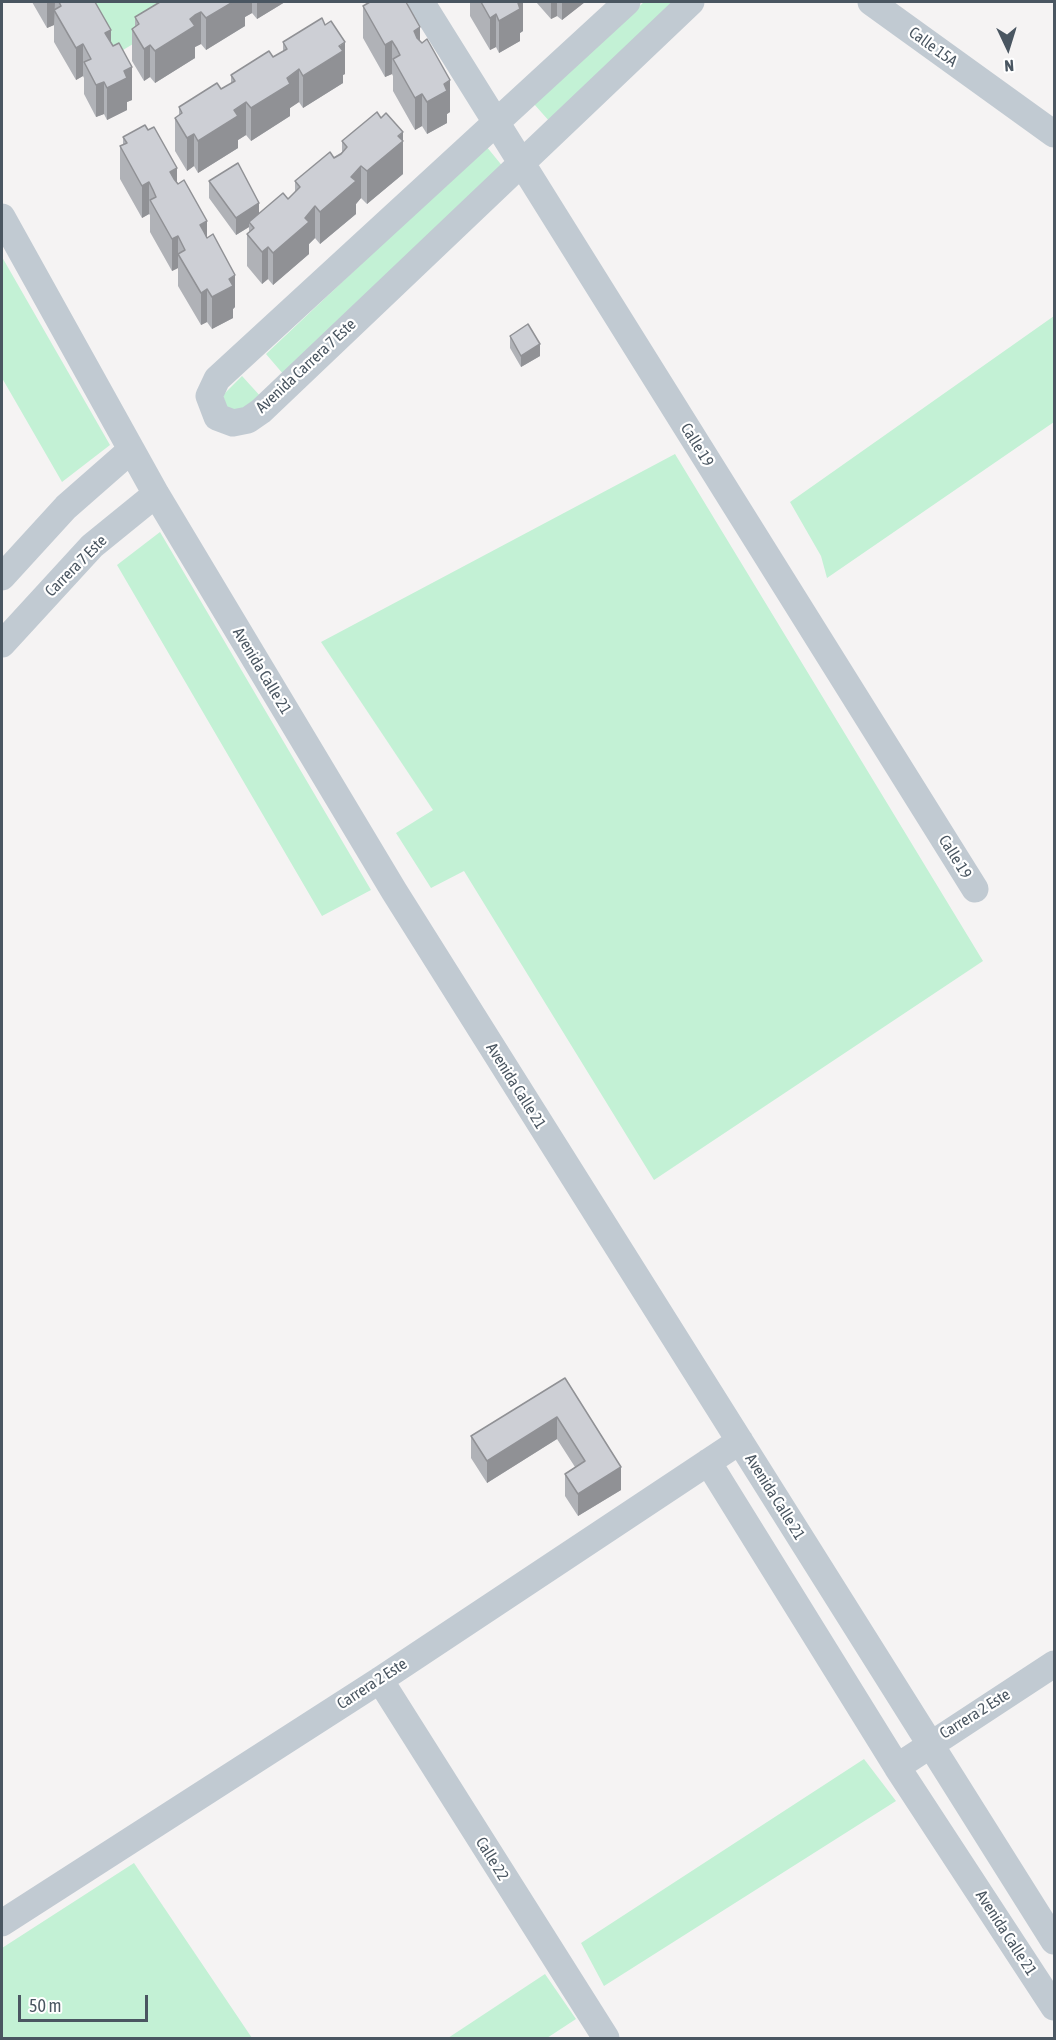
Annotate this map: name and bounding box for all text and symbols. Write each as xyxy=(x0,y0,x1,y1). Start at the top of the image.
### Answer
north arrow xyxy=(978,18,1038,78)
street label: Calle 15A xyxy=(905,23,961,71)
text: N xyxy=(1004,57,1015,75)
street label: Avenida Carrera 7 Este xyxy=(252,315,360,417)
street label: Calle 19 xyxy=(676,420,718,470)
street label: Carrera 7 Este xyxy=(41,531,111,601)
street label: Avenida Calle 21 xyxy=(229,624,295,718)
street label: Calle 19 xyxy=(934,832,976,882)
street label: Avenida Calle 21 xyxy=(482,1040,550,1132)
street label: Avenida Calle 21 xyxy=(741,1451,809,1543)
street label: Carrera 2 Este xyxy=(334,1654,410,1714)
street label: Carrera 2 Este xyxy=(936,1685,1014,1743)
street label: Calle 22 xyxy=(471,1834,513,1884)
street label: Avenida Calle 21 xyxy=(971,1887,1041,1979)
scale bar xyxy=(21,1983,152,2021)
text: 50 m xyxy=(29,1995,61,2016)

